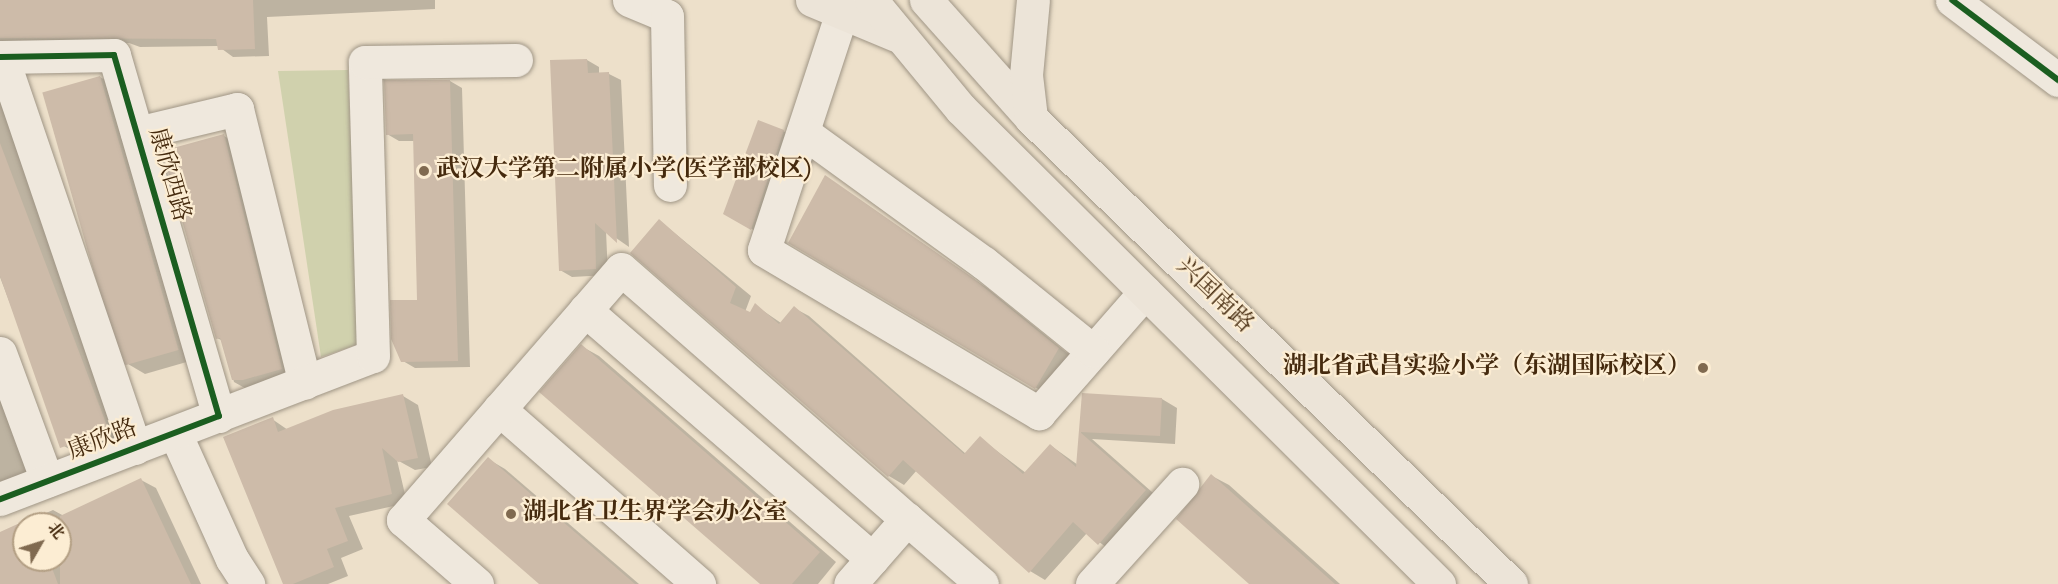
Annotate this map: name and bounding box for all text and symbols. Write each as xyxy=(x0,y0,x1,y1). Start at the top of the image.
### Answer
street label: 康欣西路 xyxy=(141,125,195,225)
place label: 武汉大学第二附属小学(医学部校区) xyxy=(436,157,812,185)
marker: 武汉大学第二附属小学(医学部校区) xyxy=(417,164,431,178)
street label: 兴国南路 xyxy=(1169,252,1259,340)
place label: 湖北省武昌实验小学（东湖国际校区） xyxy=(1283,354,1691,382)
marker: 湖北省武昌实验小学（东湖国际校区） xyxy=(1696,361,1710,375)
street label: 康欣路 xyxy=(64,415,142,467)
place label: 湖北省卫生界学会办公室 xyxy=(523,500,787,528)
marker: 湖北省卫生界学会办公室 xyxy=(504,507,518,521)
north arrow xyxy=(12,512,72,572)
text: 北 xyxy=(41,518,69,545)

